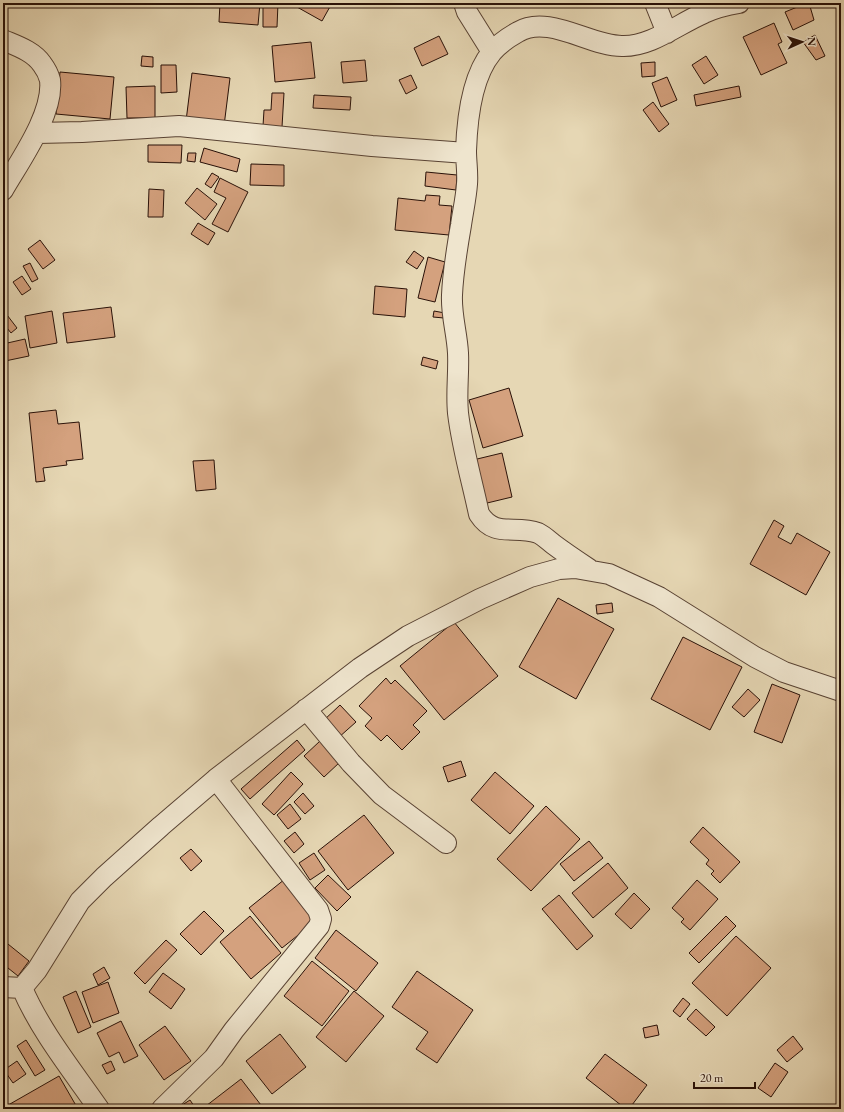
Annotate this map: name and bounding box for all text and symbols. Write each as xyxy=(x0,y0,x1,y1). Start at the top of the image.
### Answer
north arrow xyxy=(782,22,822,62)
text: N xyxy=(805,37,819,46)
scale bar xyxy=(694,1064,755,1090)
text: 20 m xyxy=(700,1070,724,1086)

